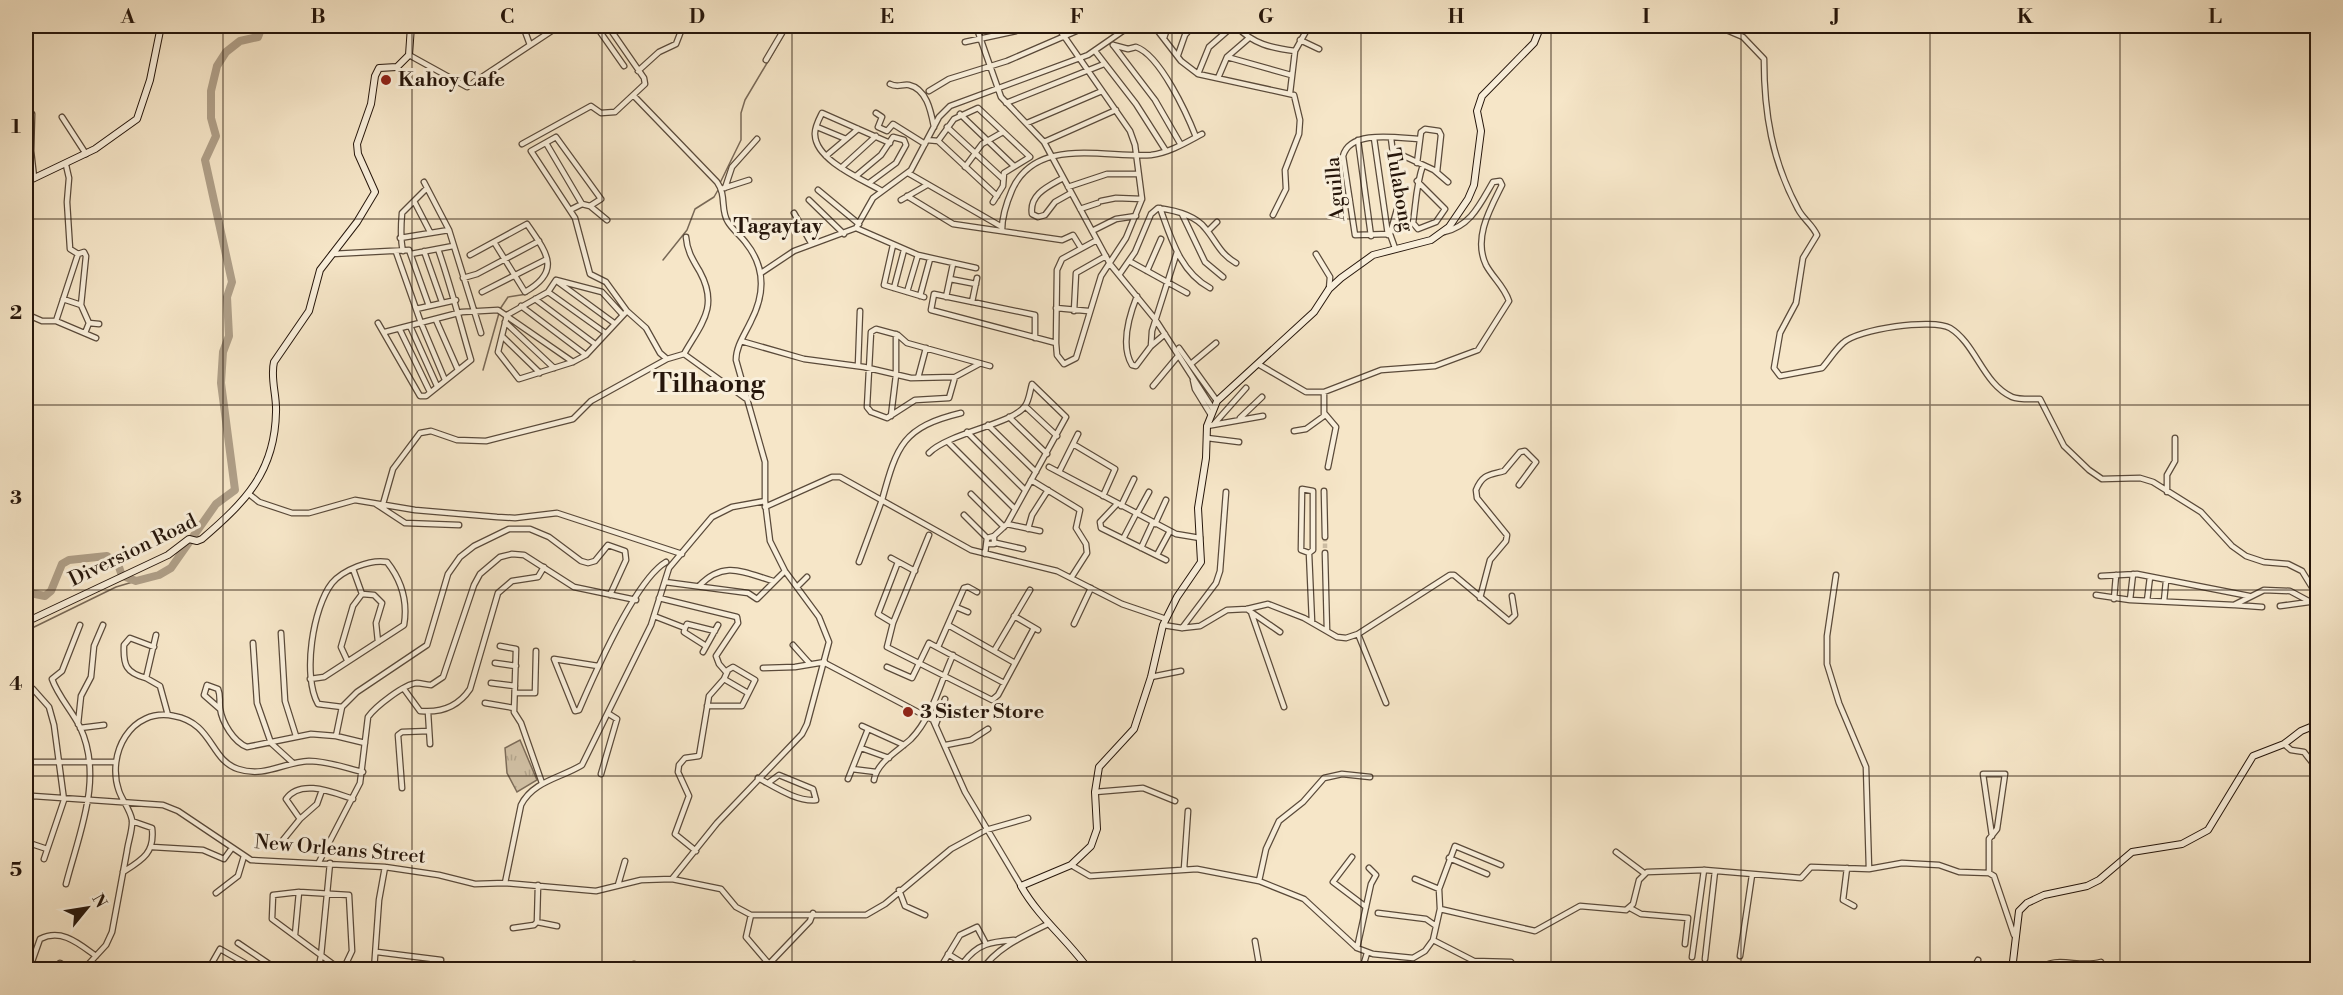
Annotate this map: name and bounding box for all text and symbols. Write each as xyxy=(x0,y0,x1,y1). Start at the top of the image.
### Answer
text: A xyxy=(120,5,136,30)
text: B xyxy=(310,5,326,30)
text: C xyxy=(500,5,514,30)
text: D xyxy=(689,5,705,30)
text: E xyxy=(880,5,894,30)
text: F xyxy=(1070,5,1084,30)
text: G xyxy=(1258,5,1274,30)
text: H xyxy=(1448,5,1465,30)
text: I xyxy=(1642,5,1650,30)
text: J xyxy=(1829,5,1840,30)
text: K xyxy=(2017,5,2034,30)
text: L xyxy=(2208,5,2222,30)
place label: Kahoy Cafe xyxy=(398,68,505,93)
marker: Kahoy Cafe xyxy=(379,73,393,87)
text: 1 xyxy=(11,115,21,140)
street label: Tulabong xyxy=(1379,146,1419,235)
street label: Aguilla xyxy=(1321,155,1351,223)
district label: Tagaytay xyxy=(734,214,823,240)
text: 2 xyxy=(10,301,22,326)
district label: Tilhaong xyxy=(653,368,766,400)
text: 3 xyxy=(10,486,22,511)
street label: Diversion Road xyxy=(65,509,202,593)
text: 4 xyxy=(9,672,23,697)
place label: 3 Sister Store xyxy=(920,700,1045,725)
marker: 3 Sister Store xyxy=(901,705,915,719)
street label: New Orleans Street xyxy=(253,830,427,870)
text: 5 xyxy=(10,858,22,883)
north arrow xyxy=(57,878,117,938)
text: N xyxy=(87,891,111,912)

